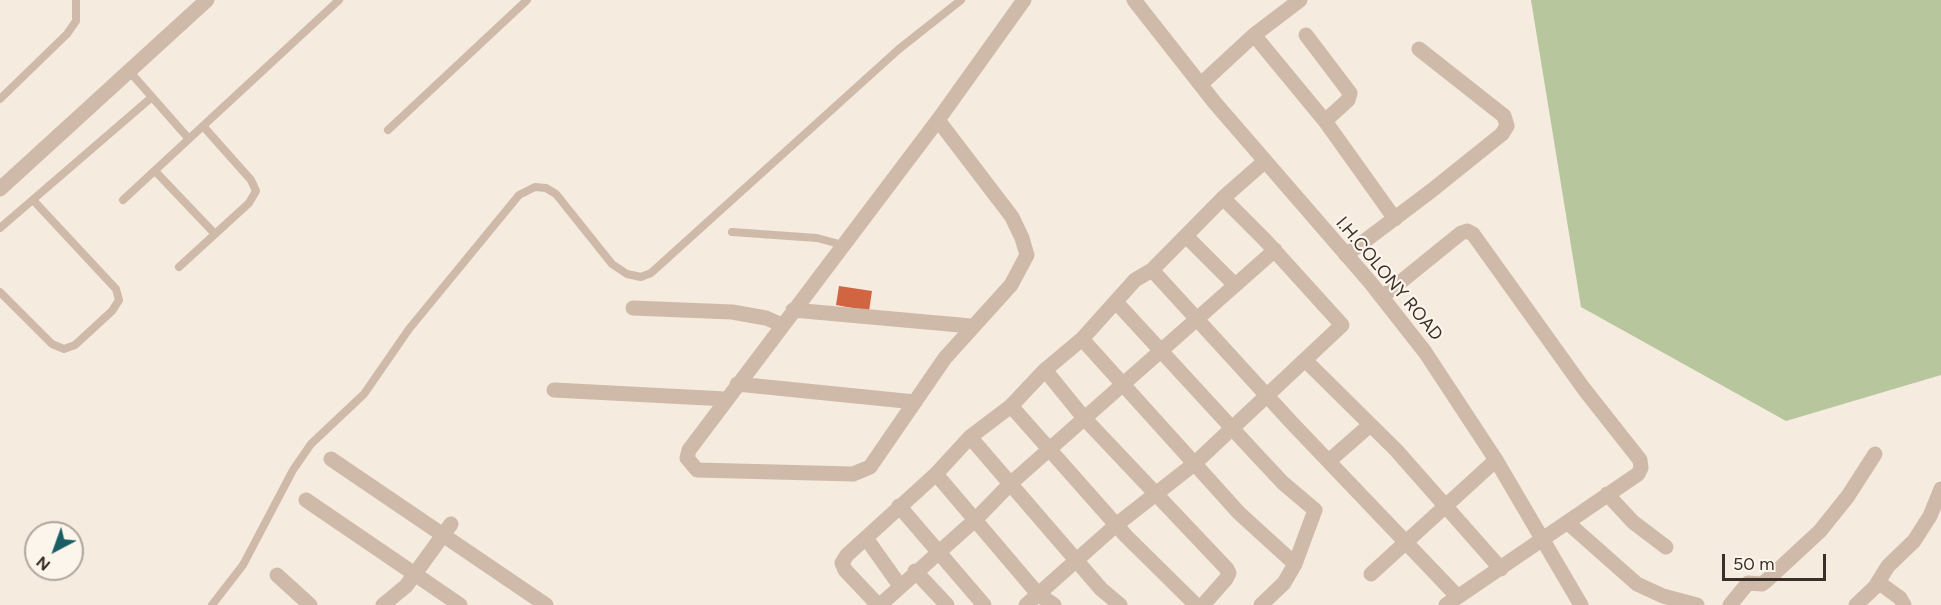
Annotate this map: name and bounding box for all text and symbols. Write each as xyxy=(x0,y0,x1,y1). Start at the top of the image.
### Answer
street label: I.H.COLONY ROAD xyxy=(1331,213,1447,345)
north arrow xyxy=(24,521,84,581)
scale bar xyxy=(1725,542,1828,580)
text: N xyxy=(32,552,54,575)
text: 50 m xyxy=(1733,553,1775,575)

